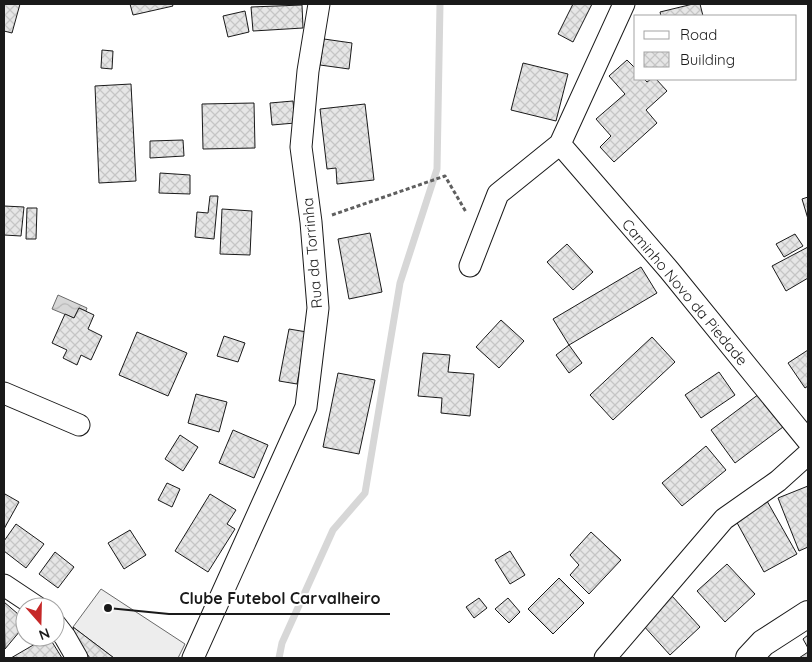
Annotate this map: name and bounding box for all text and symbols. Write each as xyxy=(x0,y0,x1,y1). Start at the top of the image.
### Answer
legend xyxy=(634,15,797,80)
text: Road xyxy=(680,25,717,44)
text: Building xyxy=(680,50,735,69)
street label: Rua da Torrinha xyxy=(298,197,326,309)
street label: Caminho Novo da Piedade xyxy=(618,215,752,369)
callout: Clube Futebol Carvalheiro xyxy=(169,583,390,614)
text: Clube Futebol Carvalheiro xyxy=(180,588,380,608)
north arrow xyxy=(15,597,65,647)
text: N xyxy=(37,624,52,644)

